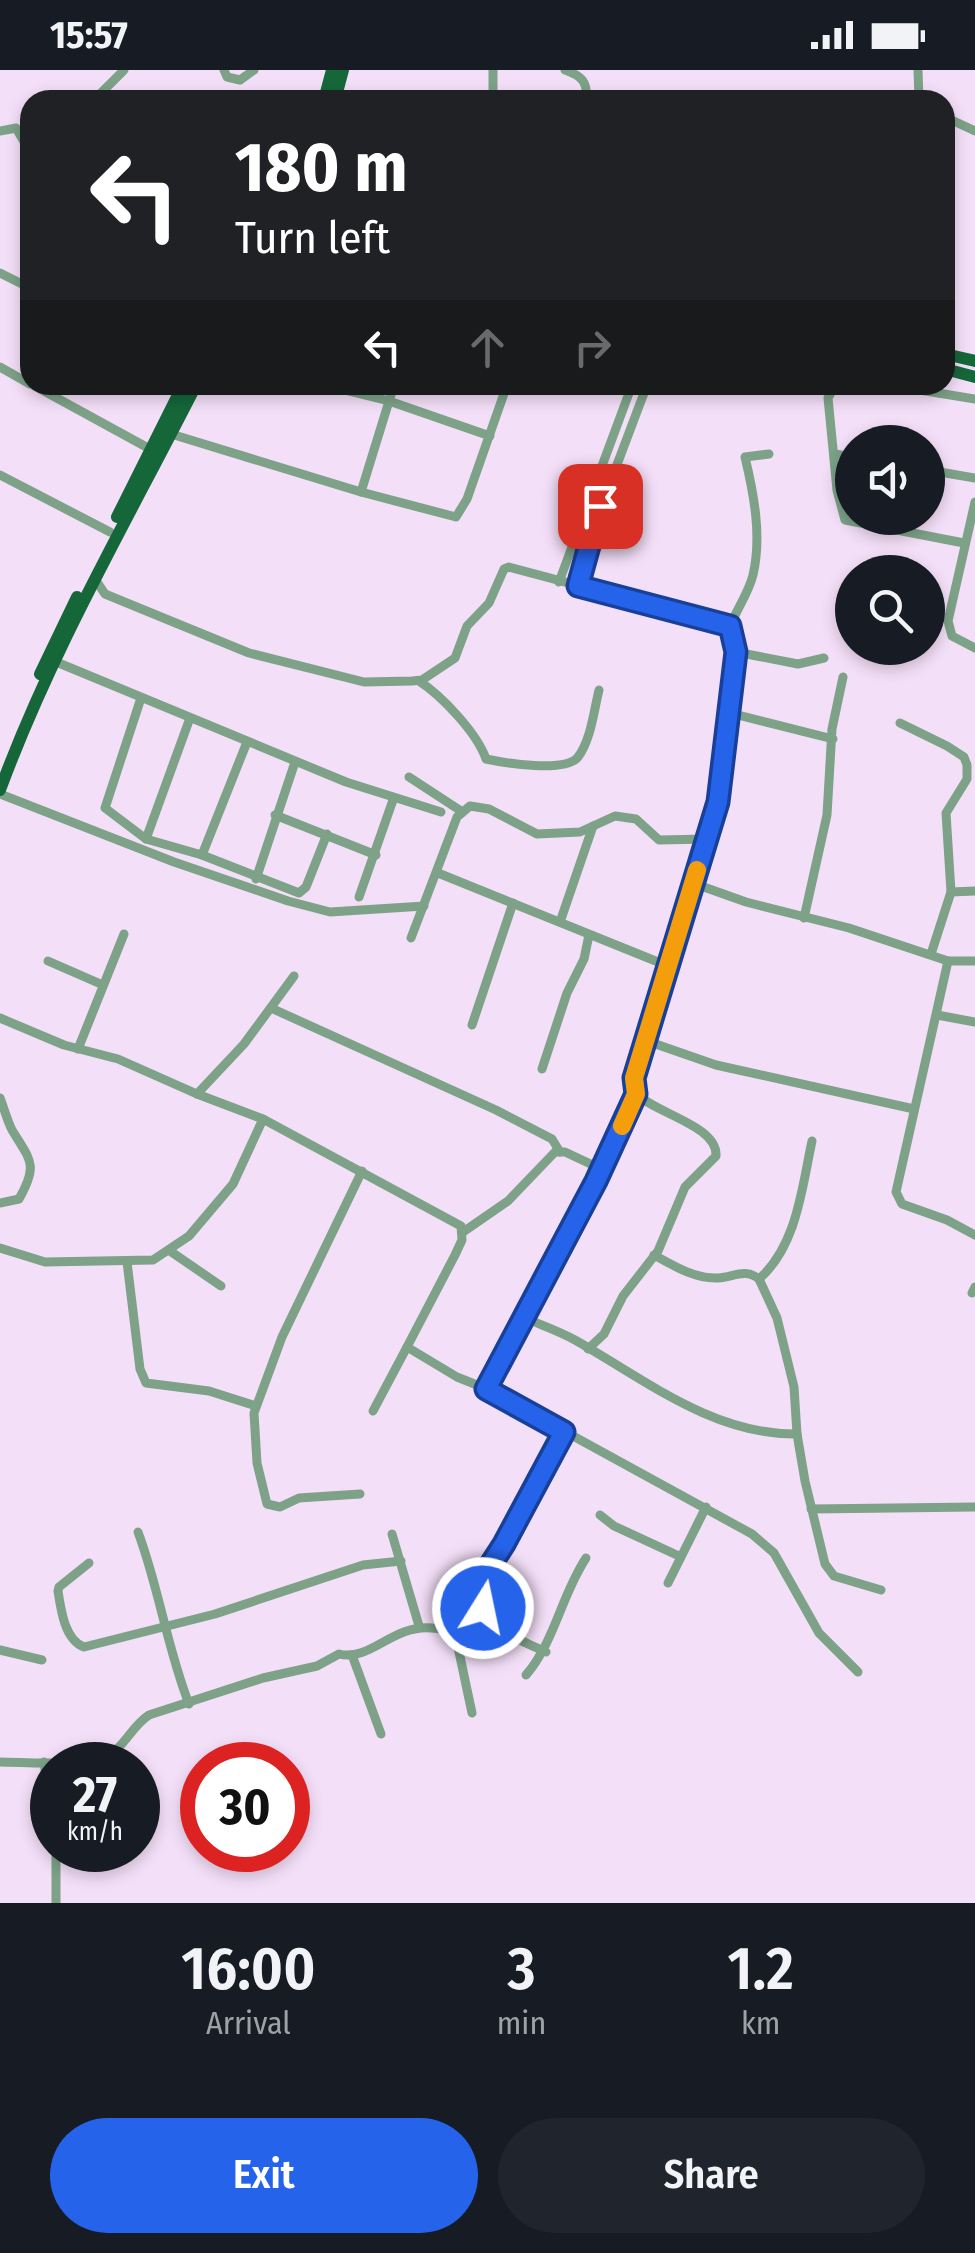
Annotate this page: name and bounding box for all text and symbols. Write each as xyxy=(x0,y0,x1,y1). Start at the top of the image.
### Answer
text: 15:57 xyxy=(50,12,128,58)
text: 180 m xyxy=(235,126,408,210)
icon: left xyxy=(70,130,200,260)
text: Turn left xyxy=(235,211,390,265)
icon: left xyxy=(355,320,410,375)
icon: ahead xyxy=(460,320,515,375)
icon: right xyxy=(565,320,620,375)
map controls xyxy=(835,425,945,665)
button: sound xyxy=(835,425,945,535)
pin xyxy=(558,464,643,549)
icon: arrive xyxy=(573,479,628,534)
button: search xyxy=(835,555,945,665)
position arrow xyxy=(431,1556,535,1660)
speed limit sign: 30 xyxy=(180,1742,310,1872)
text: 27 xyxy=(73,1765,117,1825)
text: km/h xyxy=(67,1817,123,1847)
text: 16:00 xyxy=(181,1933,316,2005)
text: 3 xyxy=(507,1933,536,2005)
text: 1.2 xyxy=(728,1933,794,2005)
text: Arrival xyxy=(206,2004,291,2042)
text: min xyxy=(497,2004,546,2042)
text: km xyxy=(741,2004,780,2042)
button: Exit xyxy=(50,2118,478,2233)
button: Share xyxy=(498,2118,925,2233)

